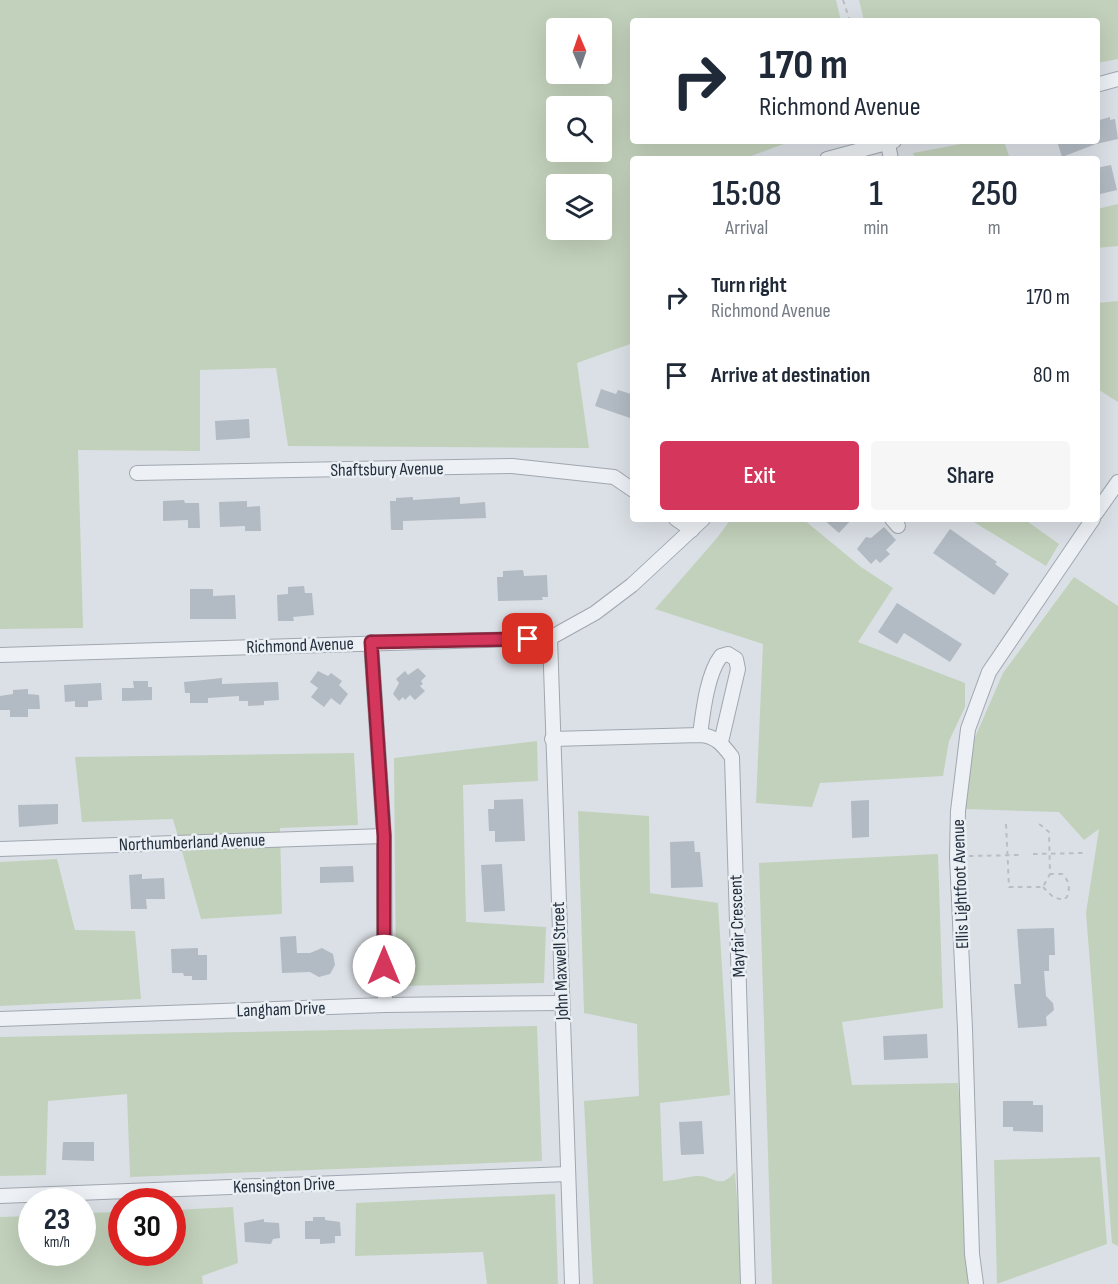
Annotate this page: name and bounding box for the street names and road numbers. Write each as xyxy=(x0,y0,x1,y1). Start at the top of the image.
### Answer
street label: Shaftsbury Avenue xyxy=(330,458,444,481)
street label: Richmond Avenue xyxy=(246,633,354,658)
street label: Ellis Lightfoot Avenue xyxy=(948,819,973,949)
street label: Northumberland Avenue xyxy=(118,829,266,856)
street label: Mayfair Crescent xyxy=(725,874,750,978)
street label: John Maxwell Street xyxy=(548,901,573,1022)
street label: Langham Drive xyxy=(236,997,326,1022)
street label: Kensington Drive xyxy=(233,1173,335,1198)

